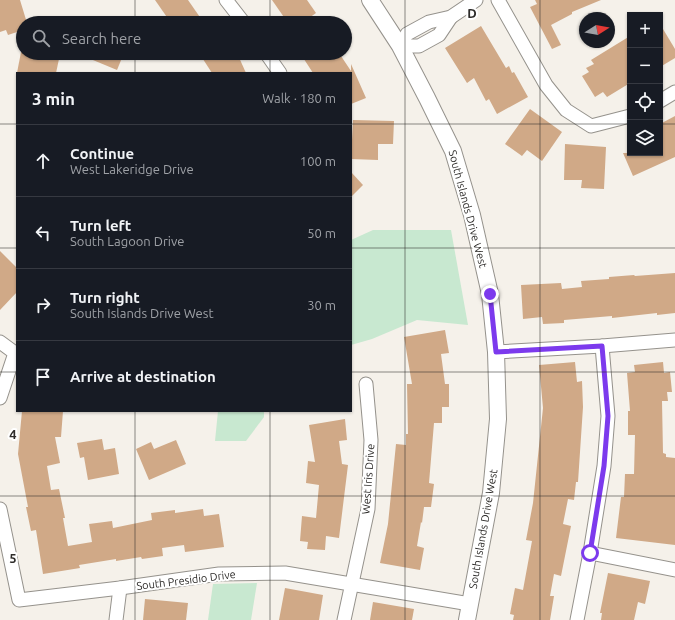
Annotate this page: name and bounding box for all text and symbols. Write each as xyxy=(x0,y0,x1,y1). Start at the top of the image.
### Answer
text: D xyxy=(467,6,477,20)
north arrow xyxy=(579,12,615,48)
map controls xyxy=(627,12,663,156)
button: + xyxy=(627,12,663,48)
search box xyxy=(16,16,352,60)
icon: search xyxy=(30,27,52,49)
text: Search here xyxy=(62,30,141,47)
button: − xyxy=(627,48,663,84)
button: locate xyxy=(627,84,663,120)
text: 3 min xyxy=(32,89,75,108)
text: Walk · 180 m xyxy=(262,91,336,105)
button: layers xyxy=(627,120,663,156)
text: Continue xyxy=(70,145,134,162)
street label: South Islands Drive West xyxy=(446,149,490,270)
icon: ahead xyxy=(32,150,54,172)
text: 100 m xyxy=(300,154,336,168)
text: West Lakeridge Drive xyxy=(70,162,194,176)
text: Turn left xyxy=(70,217,131,234)
icon: left xyxy=(32,222,54,244)
text: 50 m xyxy=(307,226,336,240)
text: South Lagoon Drive xyxy=(70,234,184,248)
route end xyxy=(481,285,499,303)
text: Turn right xyxy=(70,289,140,306)
icon: right xyxy=(32,294,54,316)
text: 30 m xyxy=(307,298,336,312)
text: South Islands Drive West xyxy=(70,306,214,320)
icon: arrive xyxy=(32,366,54,388)
text: Arrive at destination xyxy=(70,368,216,385)
text: 4 xyxy=(9,427,17,441)
street label: West Iris Drive xyxy=(360,443,376,515)
street label: South Islands Drive West xyxy=(467,467,500,590)
route start xyxy=(581,544,599,562)
text: 5 xyxy=(9,551,17,565)
street label: South Presidio Drive xyxy=(136,568,236,592)

